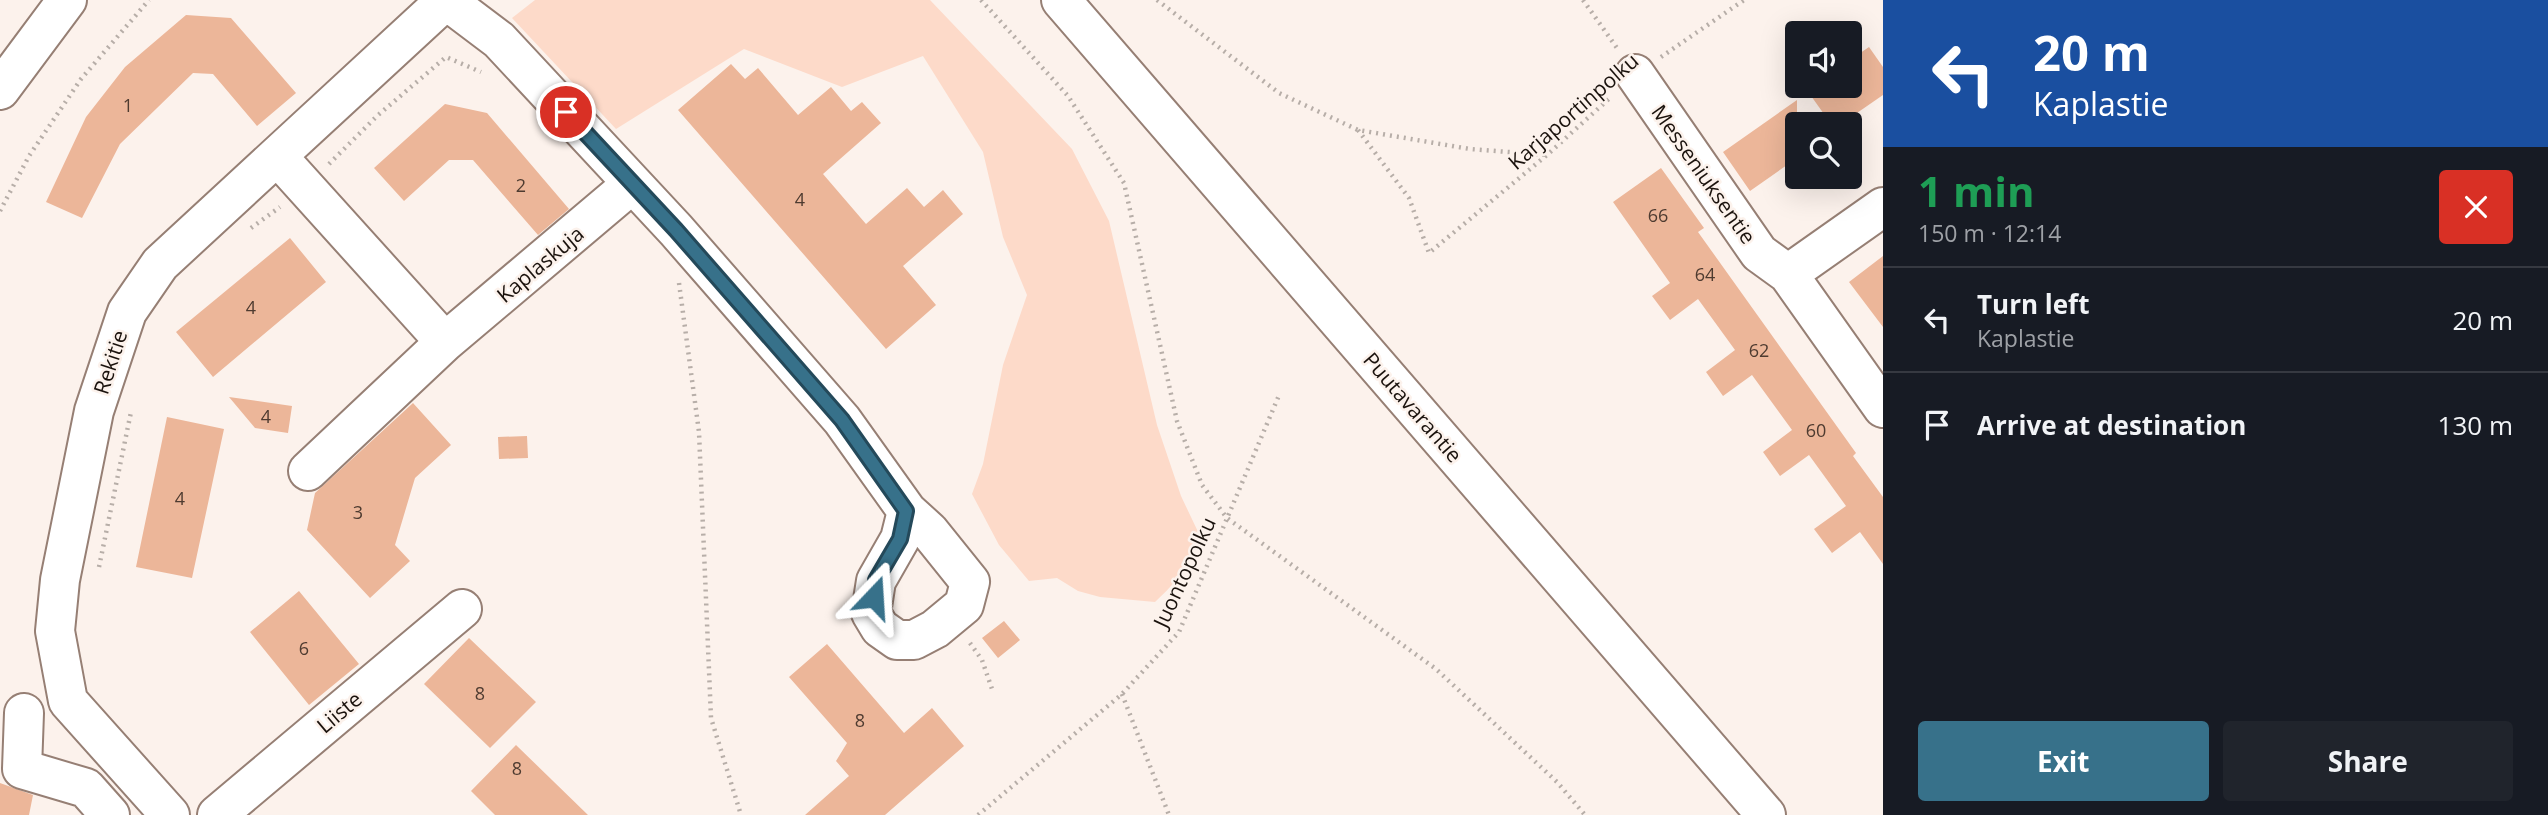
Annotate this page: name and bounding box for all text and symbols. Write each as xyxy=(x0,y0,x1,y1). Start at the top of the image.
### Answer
text: 20 m xyxy=(2033,19,2150,85)
map controls xyxy=(1785,21,1862,189)
button: sound xyxy=(1785,21,1862,98)
icon: left xyxy=(1918,28,2009,119)
street label: Karjaportinpolku xyxy=(1502,46,1644,176)
pin xyxy=(536,82,596,142)
text: Kaplastie xyxy=(2033,82,2169,125)
house number: 1 xyxy=(123,93,133,117)
icon: arrive xyxy=(547,93,585,131)
street label: Messeniuksentie xyxy=(1646,99,1762,249)
button: search xyxy=(1785,112,1862,189)
text: 1 min xyxy=(1918,162,2035,219)
button: close xyxy=(2439,170,2513,244)
house number: 2 xyxy=(516,173,526,197)
house number: 4 xyxy=(795,187,805,211)
house number: 66 xyxy=(1648,203,1668,227)
text: 150 m · 12:14 xyxy=(1918,217,2061,249)
street label: Kaplaskuja xyxy=(491,219,589,309)
house number: 64 xyxy=(1695,262,1715,286)
text: Turn left xyxy=(1977,286,2089,322)
house number: 4 xyxy=(246,295,256,319)
icon: left xyxy=(1918,301,1956,339)
text: 20 m xyxy=(2452,302,2513,338)
text: Kaplastie xyxy=(1977,322,2074,354)
street label: Rekitie xyxy=(87,326,133,398)
house number: 62 xyxy=(1749,338,1769,362)
street label: Puutavarantie xyxy=(1357,346,1469,468)
house number: 4 xyxy=(261,404,271,428)
icon: arrive xyxy=(1918,406,1956,444)
text: Arrive at destination xyxy=(1977,407,2246,443)
text: 130 m xyxy=(2438,407,2513,443)
house number: 60 xyxy=(1806,418,1826,442)
house number: 4 xyxy=(175,486,185,510)
house number: 3 xyxy=(353,500,363,524)
street label: Juontopolku xyxy=(1145,512,1222,634)
position arrow xyxy=(837,560,911,634)
house number: 6 xyxy=(299,636,309,660)
house number: 8 xyxy=(475,681,485,705)
street label: Liiste xyxy=(311,685,367,739)
house number: 8 xyxy=(855,708,865,732)
button: Exit xyxy=(1918,721,2209,801)
button: Share xyxy=(2223,721,2513,801)
house number: 8 xyxy=(512,756,522,780)

